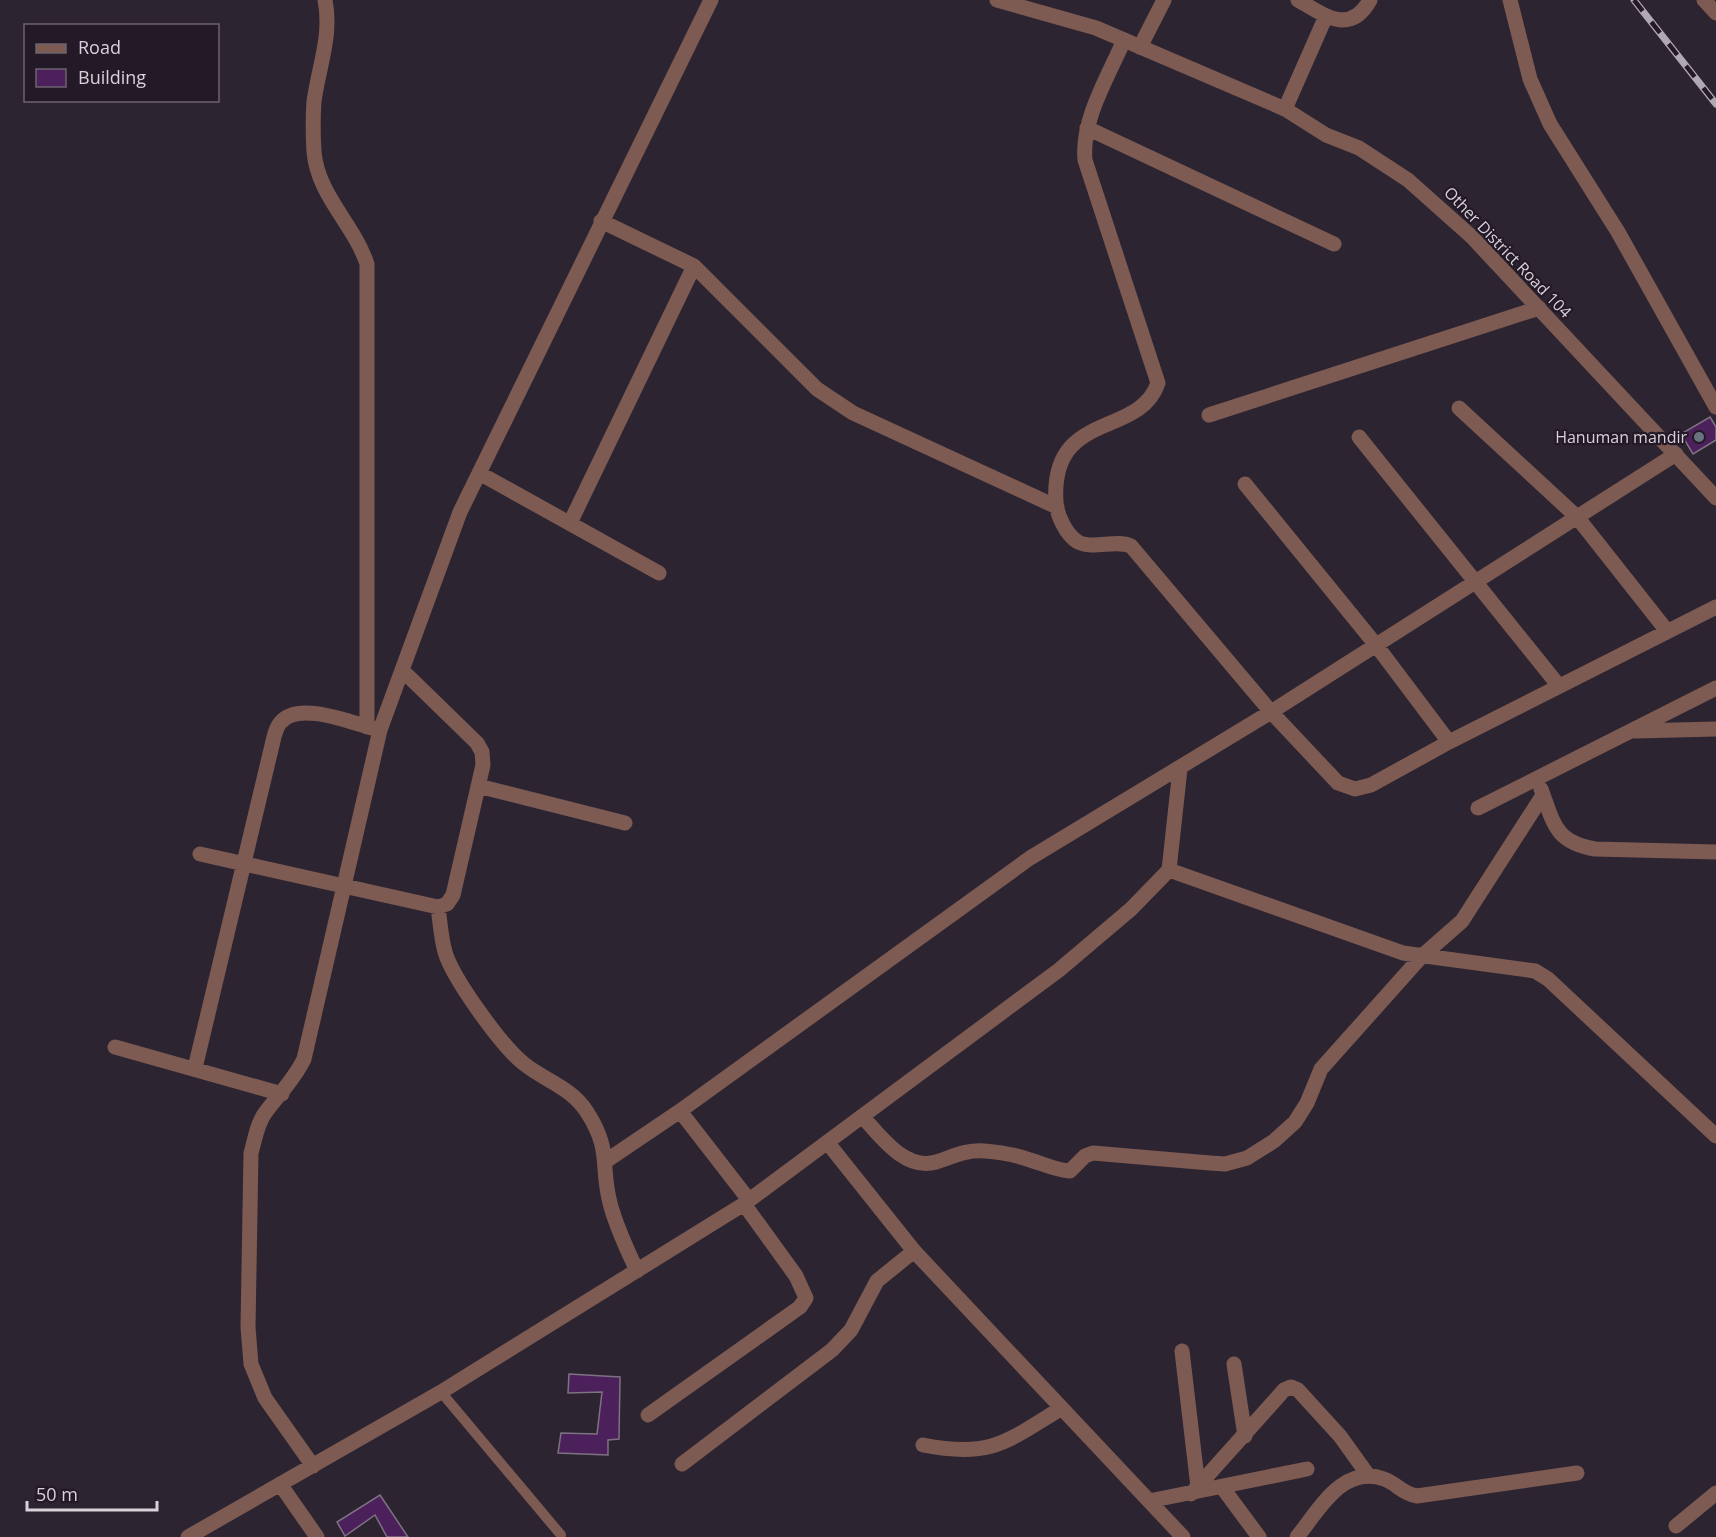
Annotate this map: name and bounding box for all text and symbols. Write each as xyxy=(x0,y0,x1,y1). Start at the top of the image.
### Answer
legend xyxy=(24,24,219,102)
text: Road xyxy=(78,35,121,59)
text: Building xyxy=(78,65,146,89)
street label: Other District Road 104 xyxy=(1439,182,1577,322)
place label: Hanuman mandir xyxy=(1555,426,1687,448)
marker: Hanuman mandir xyxy=(1692,430,1706,444)
scale bar xyxy=(27,1474,158,1512)
text: 50 m xyxy=(36,1482,78,1506)

